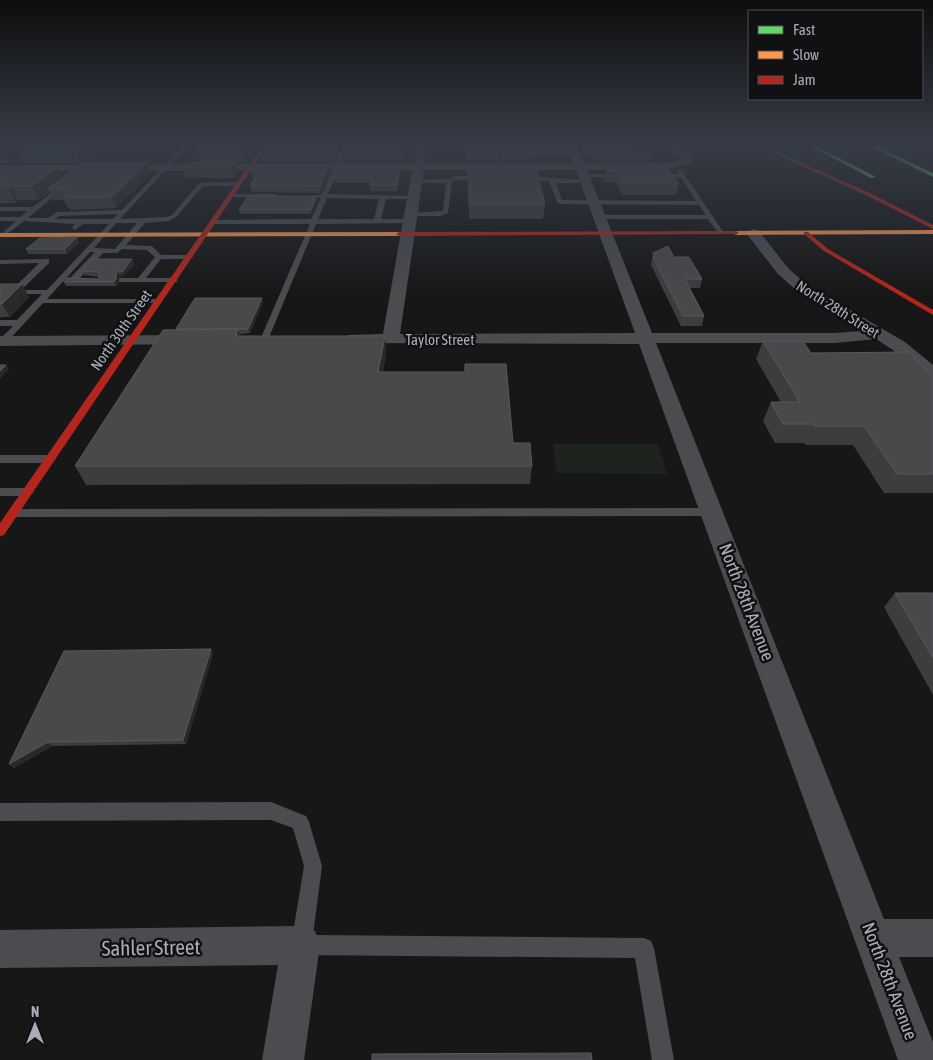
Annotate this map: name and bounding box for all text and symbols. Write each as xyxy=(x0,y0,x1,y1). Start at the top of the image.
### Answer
legend xyxy=(748,10,923,100)
text: Fast xyxy=(793,21,815,38)
text: Slow xyxy=(793,46,819,63)
text: Jam xyxy=(793,71,816,88)
street label: North 28th Street xyxy=(793,277,883,341)
street label: North 30th Street xyxy=(87,286,155,374)
street label: Taylor Street xyxy=(406,331,474,348)
street label: North 28th Avenue xyxy=(715,540,779,664)
street label: North 28th Avenue xyxy=(858,919,922,1043)
street label: Sahler Street xyxy=(101,934,201,960)
north arrow xyxy=(10,1000,60,1050)
text: N xyxy=(31,1004,39,1020)

